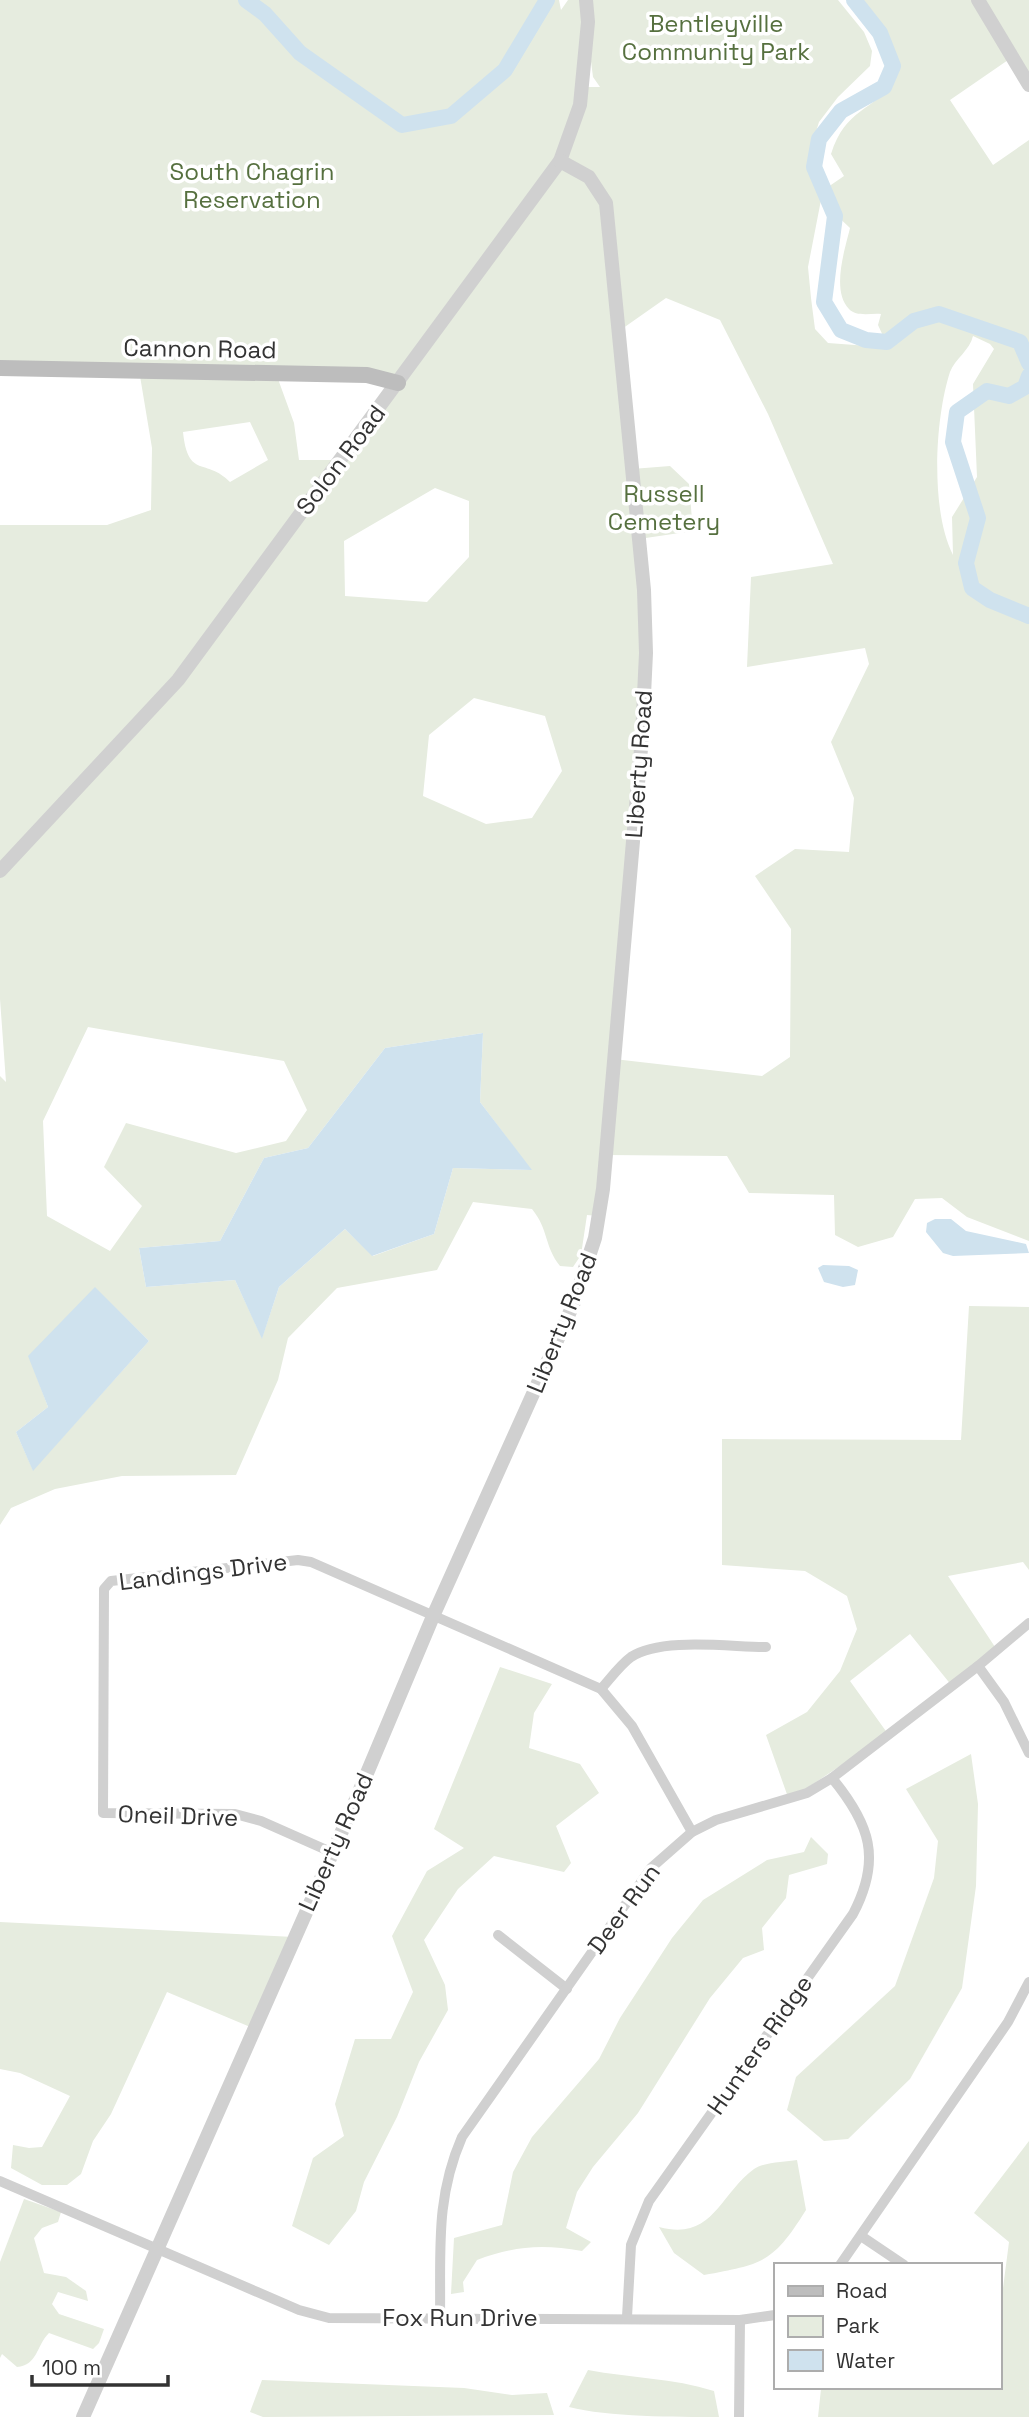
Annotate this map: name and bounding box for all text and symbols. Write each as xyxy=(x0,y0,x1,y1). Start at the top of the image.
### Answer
park label: Bentleyville Community Park xyxy=(622,8,810,67)
park label: South Chagrin Reservation xyxy=(170,156,334,215)
street label: Cannon Road xyxy=(123,332,277,365)
street label: Solon Road xyxy=(289,398,392,521)
park label: Russell Cemetery xyxy=(608,478,720,537)
street label: Liberty Road xyxy=(618,689,659,839)
street label: Liberty Road xyxy=(519,1248,604,1397)
street label: Landings Drive xyxy=(117,1546,289,1597)
street label: Liberty Road xyxy=(291,1768,380,1916)
street label: Oneil Drive xyxy=(117,1798,239,1833)
street label: Deer Run xyxy=(580,1857,667,1960)
street label: Hunters Ridge xyxy=(700,1969,819,2121)
legend xyxy=(774,2263,1001,2389)
text: Road xyxy=(836,2277,888,2304)
street label: Fox Run Drive xyxy=(382,2302,538,2333)
text: Park xyxy=(836,2312,880,2339)
scale bar xyxy=(32,2344,168,2388)
text: Water xyxy=(836,2347,895,2374)
text: 100 m xyxy=(42,2354,101,2381)

